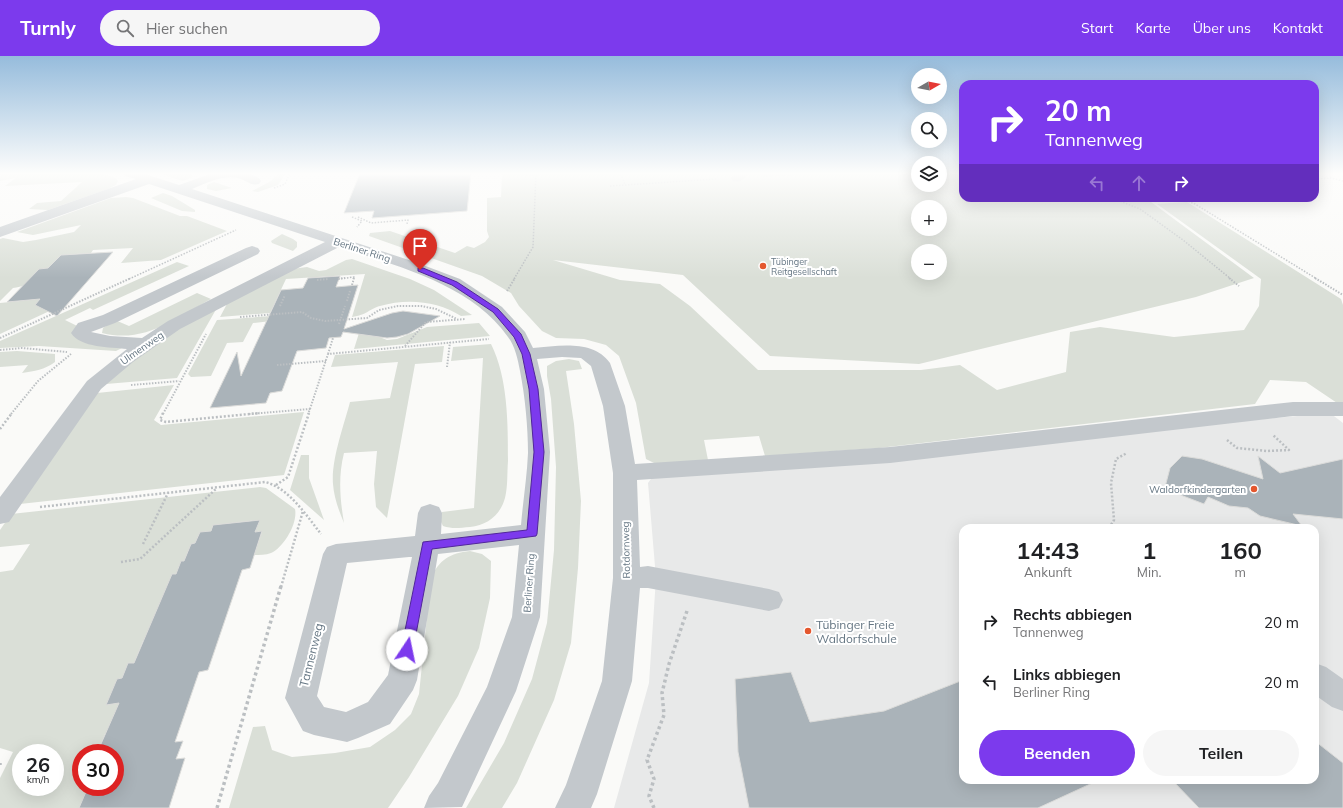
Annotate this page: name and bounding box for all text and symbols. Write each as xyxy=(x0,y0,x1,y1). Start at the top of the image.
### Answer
search box xyxy=(100,10,380,46)
text: Turnly xyxy=(20,16,76,40)
icon: search xyxy=(114,17,136,39)
text: Hier suchen xyxy=(146,19,228,38)
text: Start xyxy=(1081,19,1113,37)
text: Karte xyxy=(1135,19,1171,37)
text: Über uns xyxy=(1193,19,1251,37)
text: Kontakt xyxy=(1273,19,1323,37)
north arrow xyxy=(911,68,947,104)
map controls xyxy=(911,68,947,280)
text: 20 m xyxy=(1045,93,1111,128)
icon: right xyxy=(979,96,1031,148)
button: search xyxy=(911,112,947,148)
text: Tannenweg xyxy=(1045,128,1143,151)
button: layers xyxy=(911,156,947,192)
icon: left xyxy=(1086,172,1108,194)
icon: ahead xyxy=(1128,172,1150,194)
icon: right xyxy=(1170,172,1192,194)
button: + xyxy=(911,200,947,236)
pin xyxy=(403,229,437,270)
street label: Berliner Ring xyxy=(332,235,392,265)
icon: arrive xyxy=(409,235,431,257)
button: − xyxy=(911,244,947,280)
place label: Tübinger Reitgesellschaft xyxy=(771,256,837,277)
marker: Tübinger Reitgesellschaft xyxy=(758,261,768,271)
street label: Ulmenweg xyxy=(118,328,166,368)
place label: Waldorfkindergarten xyxy=(1149,483,1246,496)
marker: Waldorfkindergarten xyxy=(1249,484,1259,494)
street label: Rotdornweg xyxy=(619,521,633,579)
text: 14:43 xyxy=(1016,535,1080,565)
text: 1 xyxy=(1142,535,1156,565)
text: 160 xyxy=(1219,535,1262,565)
street label: Berliner Ring xyxy=(520,553,538,613)
text: Ankunft xyxy=(1024,564,1072,580)
text: Min. xyxy=(1137,564,1162,580)
text: m xyxy=(1235,564,1246,580)
text: Rechts abbiegen xyxy=(1013,605,1132,624)
icon: right xyxy=(979,611,1001,633)
text: 20 m xyxy=(1264,613,1299,632)
place label: Tübinger Freie Waldorfschule xyxy=(816,617,897,646)
street label: Tannenweg xyxy=(296,622,326,688)
text: Tannenweg xyxy=(1013,624,1084,640)
marker: Tübinger Freie Waldorfschule xyxy=(803,626,813,636)
position arrow xyxy=(386,629,428,671)
text: Links abbiegen xyxy=(1013,665,1121,684)
icon: left xyxy=(979,671,1001,693)
text: 20 m xyxy=(1264,673,1299,692)
text: Berliner Ring xyxy=(1013,684,1090,700)
button: Beenden xyxy=(979,730,1135,776)
button: Teilen xyxy=(1143,730,1299,776)
speed limit sign: 30 xyxy=(72,744,124,796)
text: 26 xyxy=(26,752,50,777)
text: km/h xyxy=(27,773,49,786)

